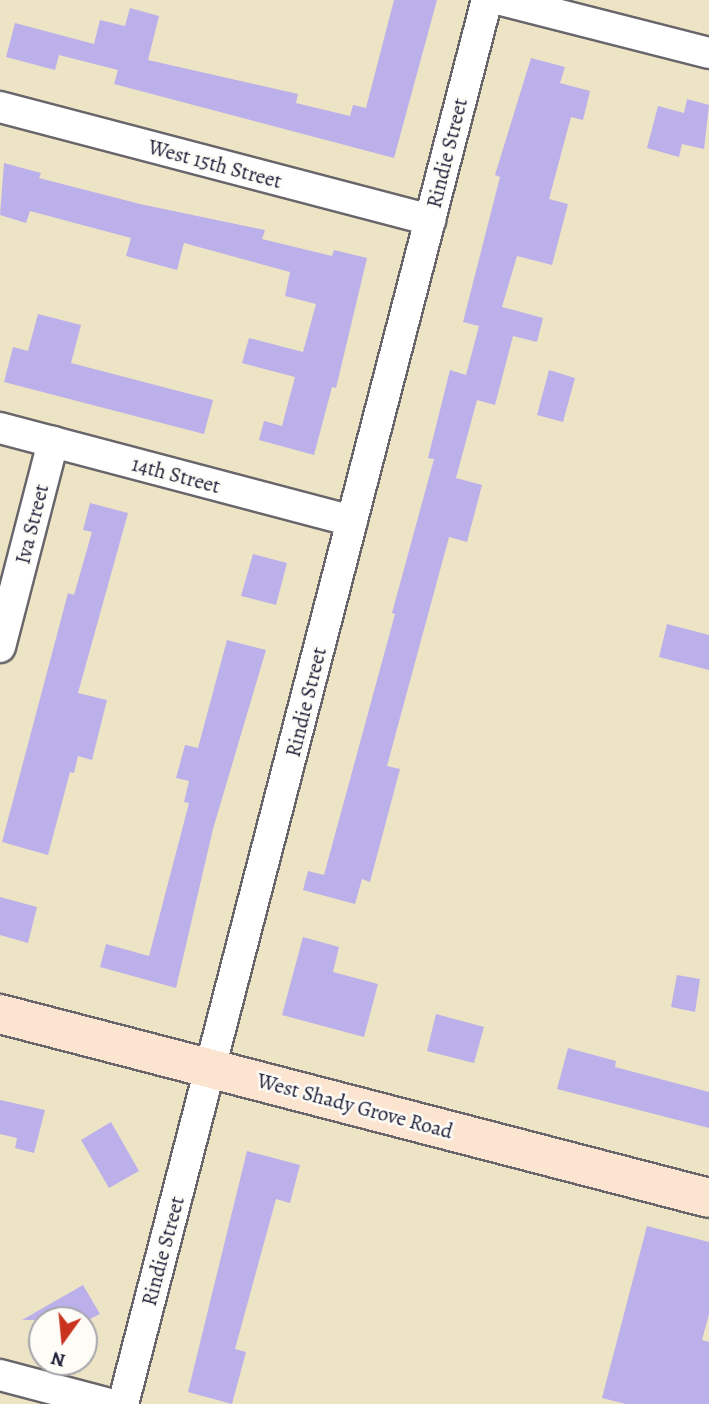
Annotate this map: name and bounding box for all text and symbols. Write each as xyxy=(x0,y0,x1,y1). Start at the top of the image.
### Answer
street label: Rindie Street xyxy=(421,95,473,211)
street label: West 15th Street xyxy=(146,134,284,194)
street label: 14th Street xyxy=(129,451,223,499)
street label: Iva Street xyxy=(10,481,54,567)
street label: Rindie Street xyxy=(280,644,332,760)
street label: West Shady Grove Road xyxy=(254,1068,456,1144)
street label: Rindie Street xyxy=(136,1193,190,1309)
north arrow xyxy=(28,1306,98,1376)
text: N xyxy=(48,1345,68,1374)

